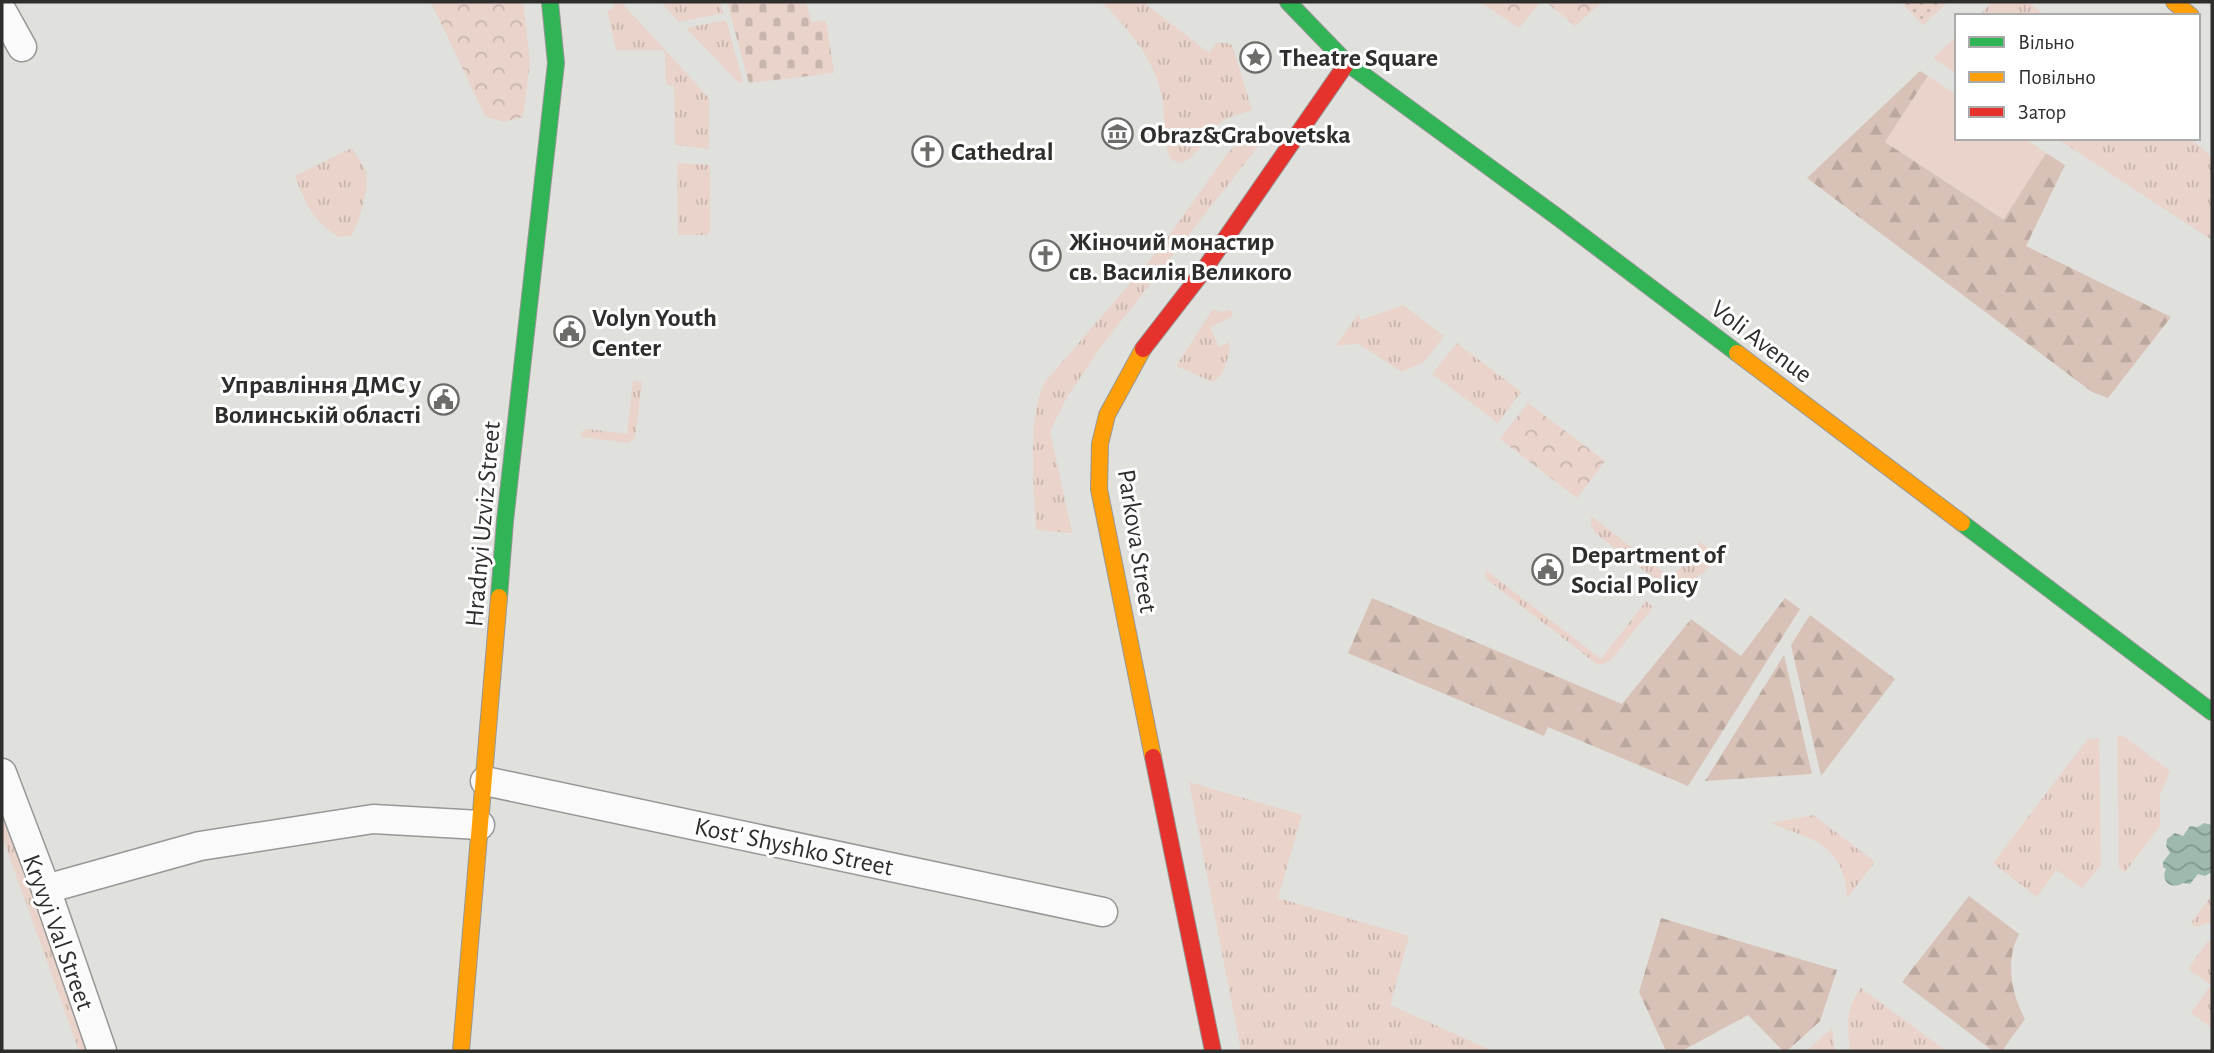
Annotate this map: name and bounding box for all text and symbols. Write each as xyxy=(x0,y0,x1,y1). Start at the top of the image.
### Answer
legend xyxy=(1955,14,2200,140)
text: Вільно xyxy=(2018,32,2074,53)
place icon: Theatre Square xyxy=(1239,40,1273,74)
place label: Theatre Square xyxy=(1279,45,1438,71)
text: Повільно xyxy=(2018,67,2096,88)
text: Затор xyxy=(2018,102,2066,123)
museum icon: Obraz&Grabovetska xyxy=(1100,117,1134,151)
place label: Obraz&Grabovetska xyxy=(1140,122,1351,148)
church icon: Cathedral xyxy=(911,134,945,168)
place label: Cathedral xyxy=(951,139,1054,165)
place label: Жіночий монастир св. Василія Великого xyxy=(1069,229,1292,285)
church icon: Жіночий монастир св. Василія Великого xyxy=(1029,239,1063,273)
street label: Voli Avenue xyxy=(1706,296,1817,388)
place label: Volyn Youth Center xyxy=(592,305,717,361)
public building icon: Volyn Youth Center xyxy=(552,315,586,349)
place label: Управління ДМС у Волинській області xyxy=(214,372,421,428)
public building icon: Управління ДМС у Волинській області xyxy=(427,382,461,416)
street label: Hradnyi Uzviz Street xyxy=(461,420,505,628)
street label: Parkova Street xyxy=(1113,468,1161,615)
place label: Department of Social Policy xyxy=(1571,542,1727,598)
public building icon: Department of Social Policy xyxy=(1531,552,1565,586)
street label: Kost' Shyshko Street xyxy=(692,813,895,881)
street label: Kryvyi Val Street xyxy=(18,851,98,1014)

